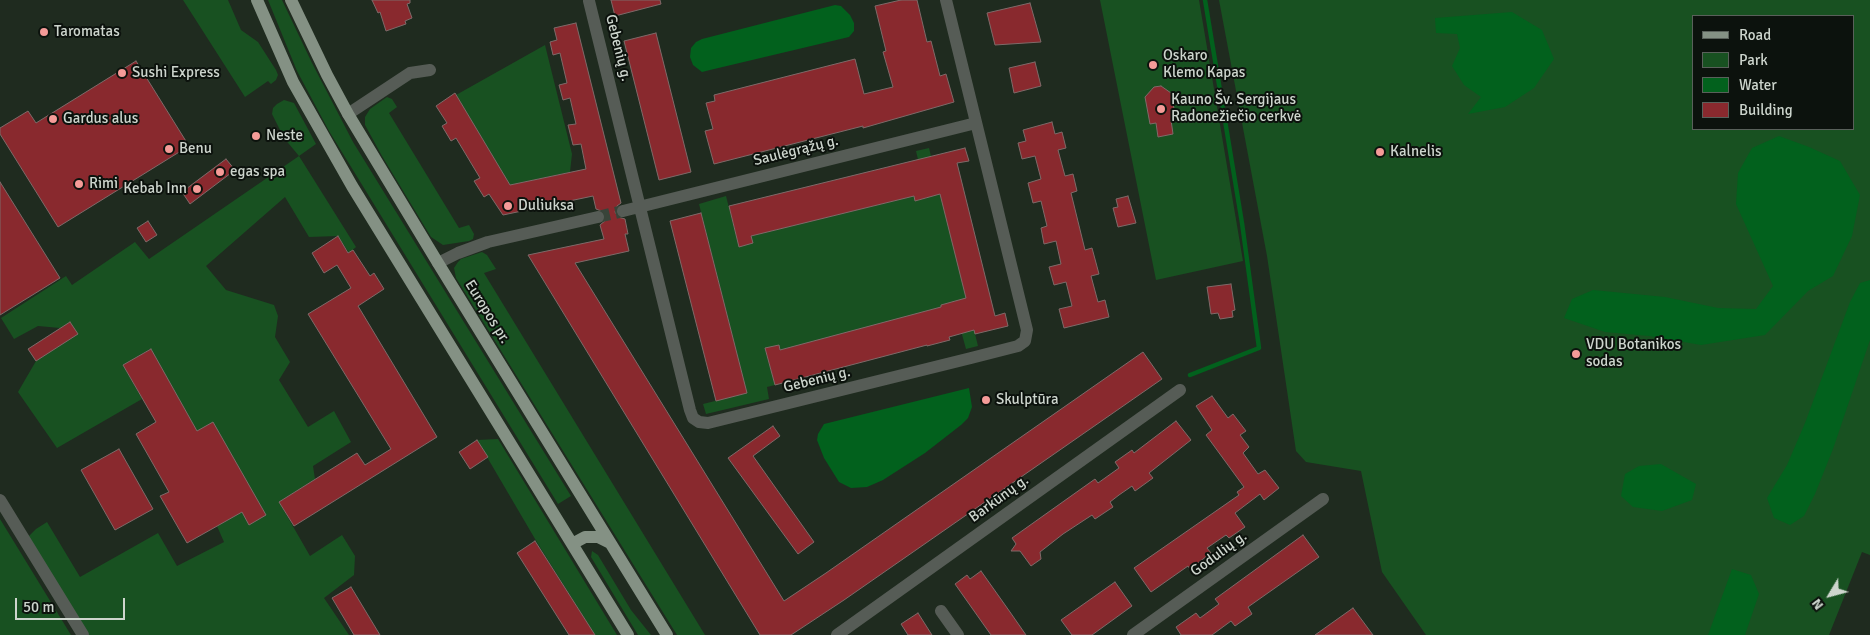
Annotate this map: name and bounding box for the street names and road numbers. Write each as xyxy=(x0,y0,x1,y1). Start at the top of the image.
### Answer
street label: Gebenių g. xyxy=(601,13,635,83)
street label: Saulėgrąžų g. xyxy=(752,132,840,170)
street label: Europos pr. xyxy=(460,277,514,347)
street label: Gebenių g. xyxy=(782,363,852,397)
street label: Barkūnų g. xyxy=(966,471,1032,527)
street label: Godulių g. xyxy=(1187,528,1251,580)

